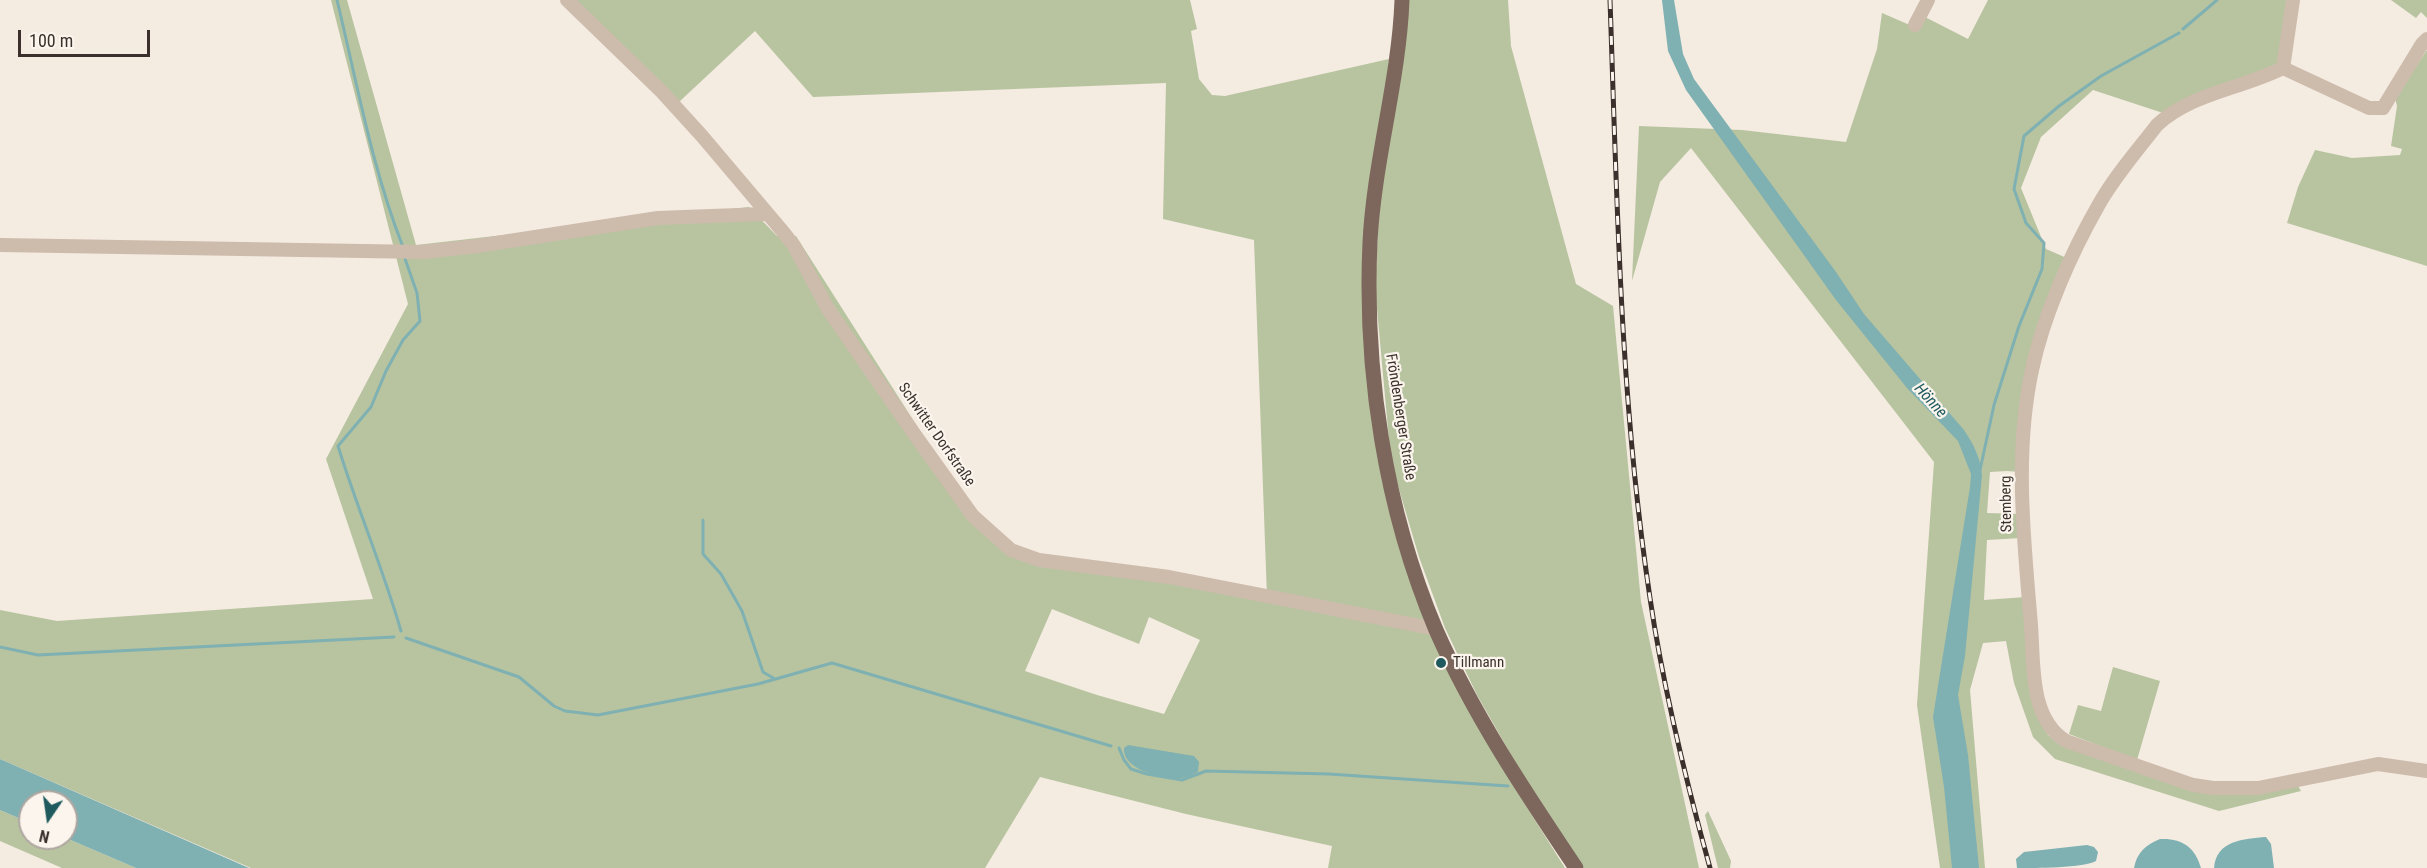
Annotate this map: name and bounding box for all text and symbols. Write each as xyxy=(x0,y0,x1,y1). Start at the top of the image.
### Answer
scale bar xyxy=(21,18,153,56)
text: 100 m xyxy=(29,30,73,51)
street label: Fröndenberger Straße xyxy=(1381,352,1419,482)
street label: Schwitter Dorfstraße xyxy=(894,380,978,490)
water label: Hönne xyxy=(1910,380,1950,422)
street label: Stemberg xyxy=(1998,475,2016,533)
place label: Tillmann xyxy=(1453,654,1504,672)
marker: Tillmann xyxy=(1434,656,1448,670)
north arrow xyxy=(18,790,78,850)
text: N xyxy=(37,826,51,846)

